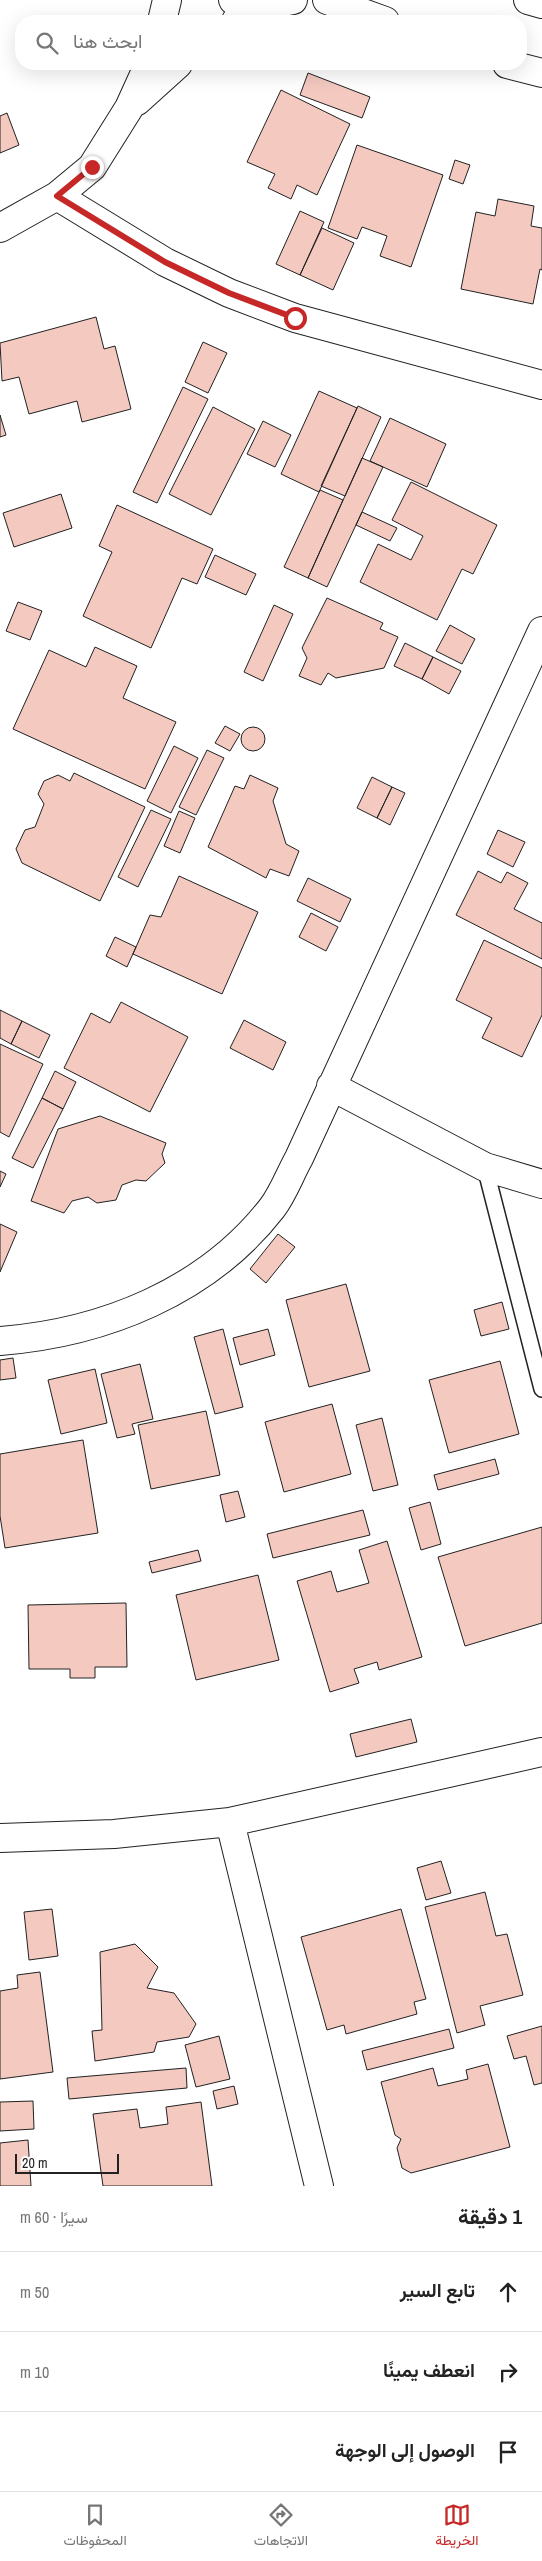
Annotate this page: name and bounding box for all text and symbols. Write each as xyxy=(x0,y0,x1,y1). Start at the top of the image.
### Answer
search box xyxy=(15,15,527,70)
text: ابحث هنا xyxy=(73,28,143,54)
icon: search xyxy=(33,29,61,57)
route end xyxy=(81,156,104,179)
route start xyxy=(284,307,307,330)
scale bar xyxy=(15,2151,119,2174)
text: 20 m xyxy=(22,2154,48,2172)
text: 1 دقيقة xyxy=(458,2202,522,2231)
text: سيرًا · 60 m xyxy=(20,2206,88,2228)
text: تابع السير xyxy=(400,2277,475,2303)
icon: ahead xyxy=(494,2278,522,2306)
text: 50 m xyxy=(20,2281,49,2303)
text: انعطف يمينًا xyxy=(383,2357,475,2383)
icon: right xyxy=(494,2358,522,2386)
text: 10 m xyxy=(20,2361,49,2383)
text: الوصول إلى الوجهة xyxy=(335,2437,475,2463)
icon: arrive xyxy=(494,2438,522,2466)
tab: المحفوظات xyxy=(64,2501,127,2553)
tab: الاتجاهات xyxy=(254,2501,308,2553)
tab: الخريطة xyxy=(435,2501,478,2553)

